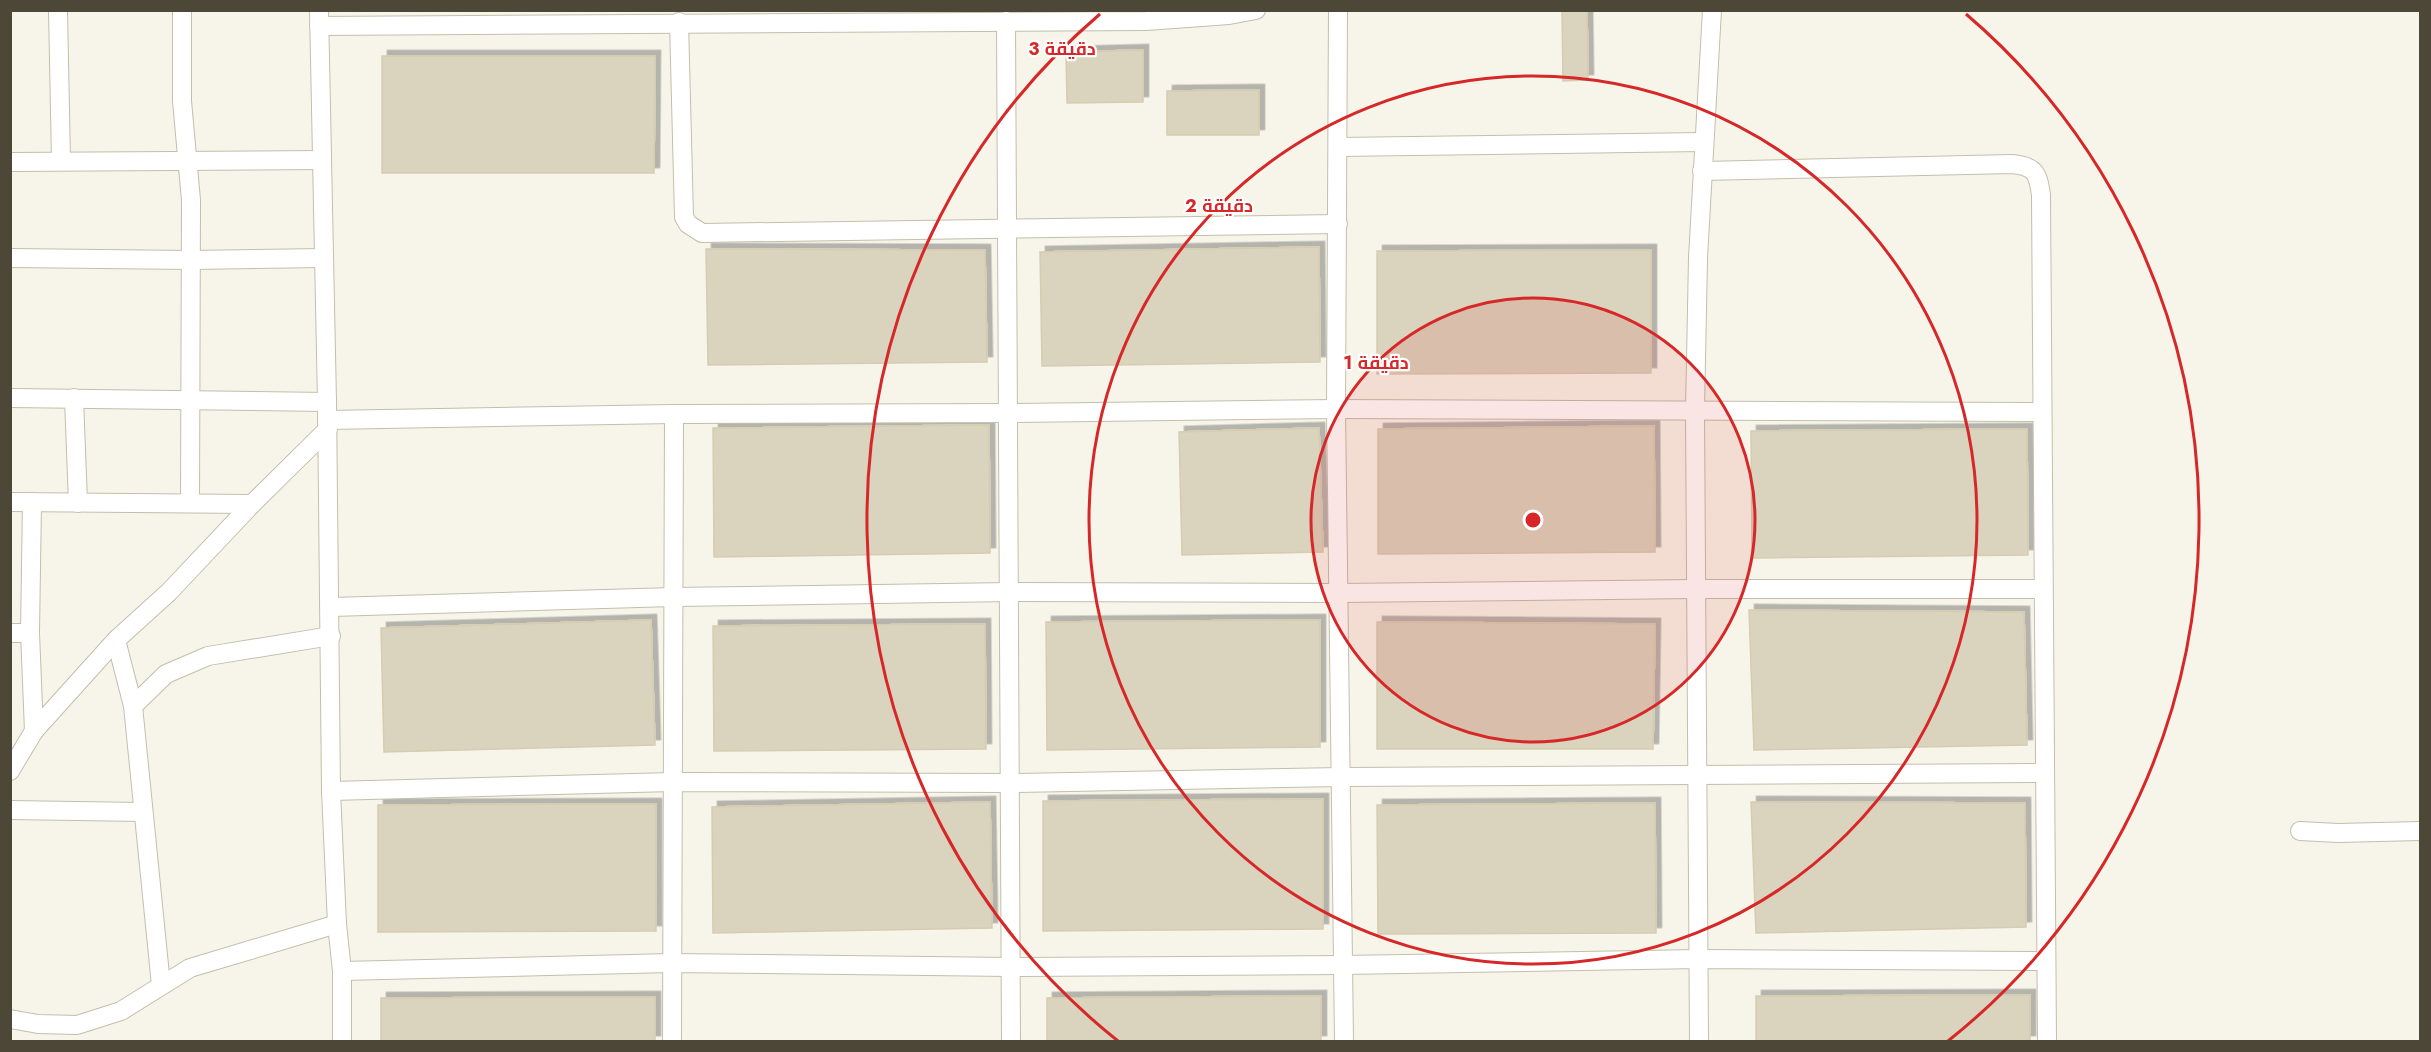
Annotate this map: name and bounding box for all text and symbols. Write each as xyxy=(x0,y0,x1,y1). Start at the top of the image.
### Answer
text: 3 دقيقة xyxy=(1028,36,1096,62)
text: 2 دقيقة xyxy=(1185,193,1253,219)
text: 1 دقيقة xyxy=(1343,350,1409,376)
centre of rings xyxy=(1523,510,1543,530)

